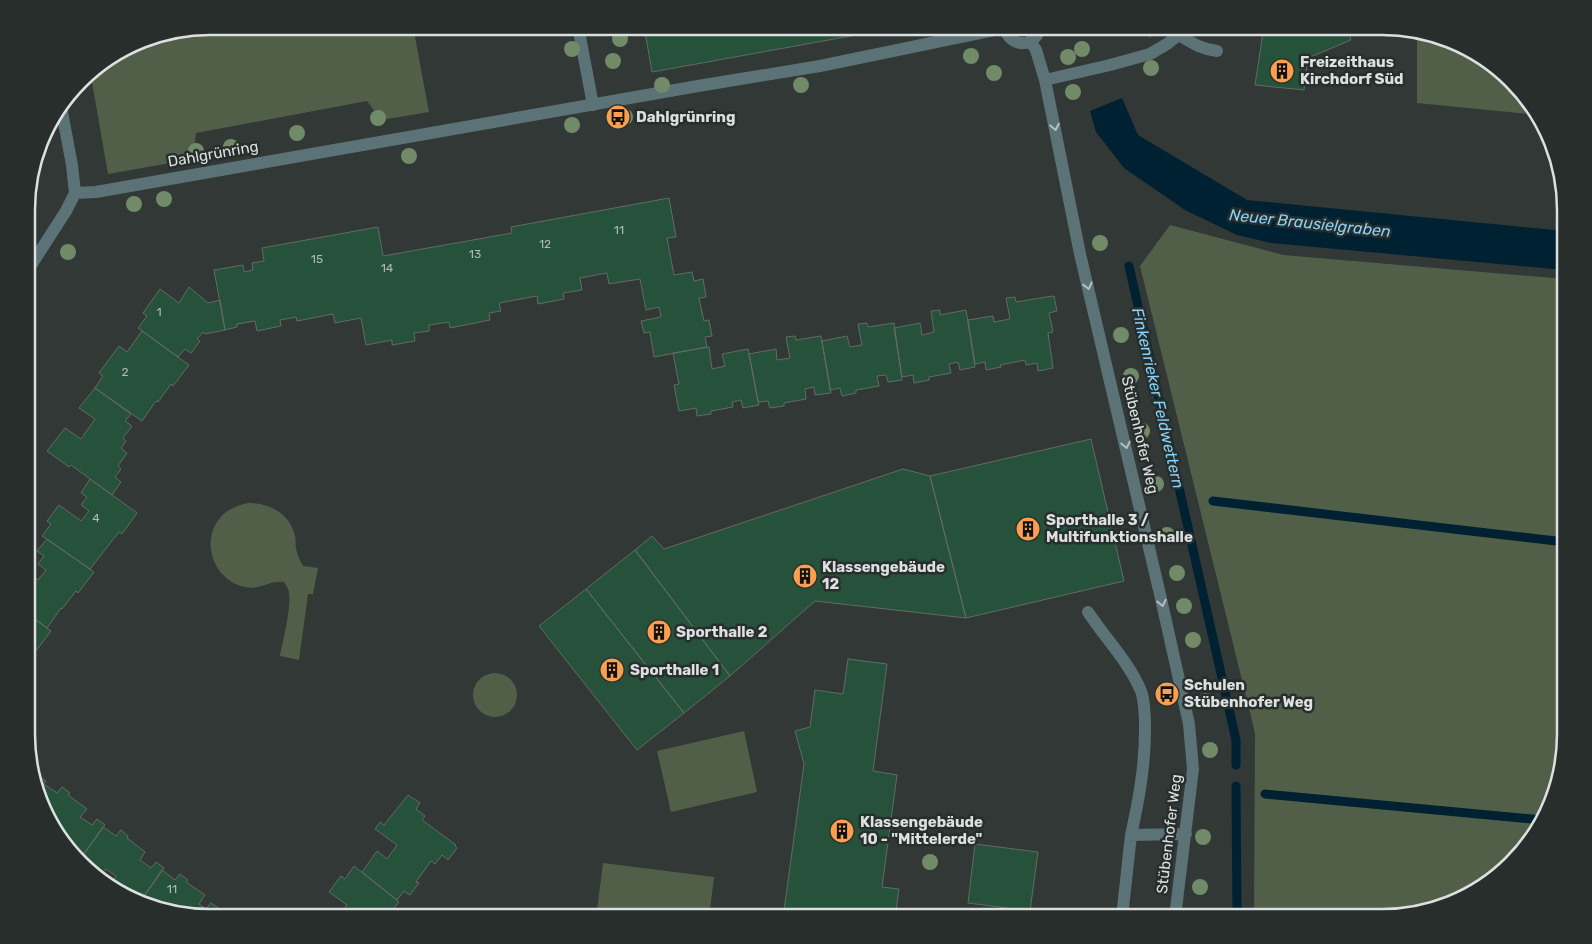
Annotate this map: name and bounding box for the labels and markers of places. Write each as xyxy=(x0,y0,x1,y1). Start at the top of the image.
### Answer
place label: Freizeithaus Kirchdorf Süd xyxy=(1300,53,1404,88)
building icon: Freizeithaus Kirchdorf Süd xyxy=(1269,58,1295,84)
bus stop icon: Dahlgrünring xyxy=(605,104,631,130)
place label: Dahlgrünring xyxy=(636,108,735,126)
place label: Sporthalle 3 / Multifunktionshalle xyxy=(1046,511,1193,546)
building icon: Sporthalle 3 / Multifunktionshalle xyxy=(1015,516,1041,542)
place label: Klassengebäude 12 xyxy=(822,558,945,593)
building icon: Klassengebäude 12 xyxy=(792,563,818,589)
building icon: Sporthalle 2 xyxy=(646,619,672,645)
place label: Sporthalle 2 xyxy=(676,623,768,641)
building icon: Sporthalle 1 xyxy=(599,657,625,683)
place label: Sporthalle 1 xyxy=(630,661,719,679)
place label: Schulen Stübenhofer Weg xyxy=(1184,676,1313,711)
bus stop icon: Schulen Stübenhofer Weg xyxy=(1154,681,1180,707)
place label: Klassengebäude 10 - "Mittelerde" xyxy=(860,813,983,848)
building icon: Klassengebäude 10 - "Mittelerde" xyxy=(829,818,855,844)

